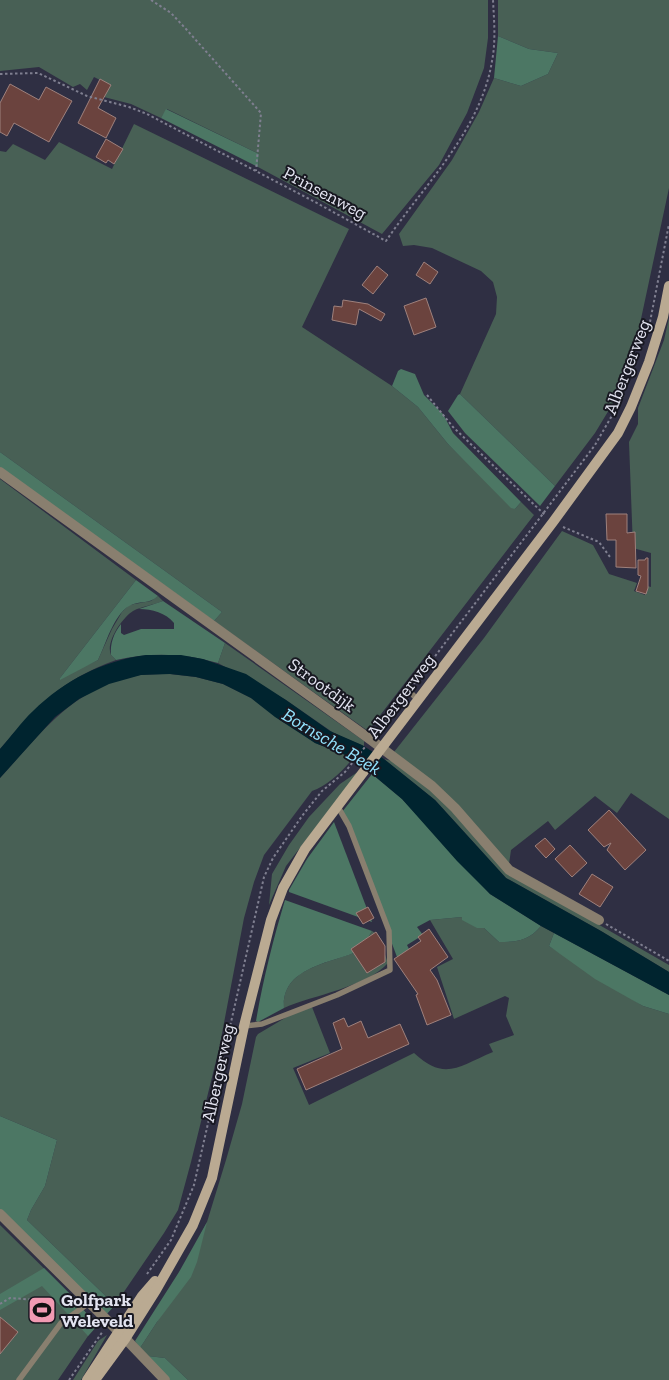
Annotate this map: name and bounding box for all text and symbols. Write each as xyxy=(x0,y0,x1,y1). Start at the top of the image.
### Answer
street label: Prinsenweg xyxy=(279,162,371,224)
street label: Albergerweg xyxy=(599,316,655,418)
street label: Albergerweg xyxy=(362,649,440,743)
street label: Strootdijk xyxy=(284,653,360,717)
water label: Bornsche Beek xyxy=(278,703,385,780)
street label: Albergerweg xyxy=(197,1022,239,1124)
place label: Golfpark Weleveld xyxy=(61,1289,134,1332)
sports icon: Golfpark Weleveld xyxy=(27,1295,57,1325)

